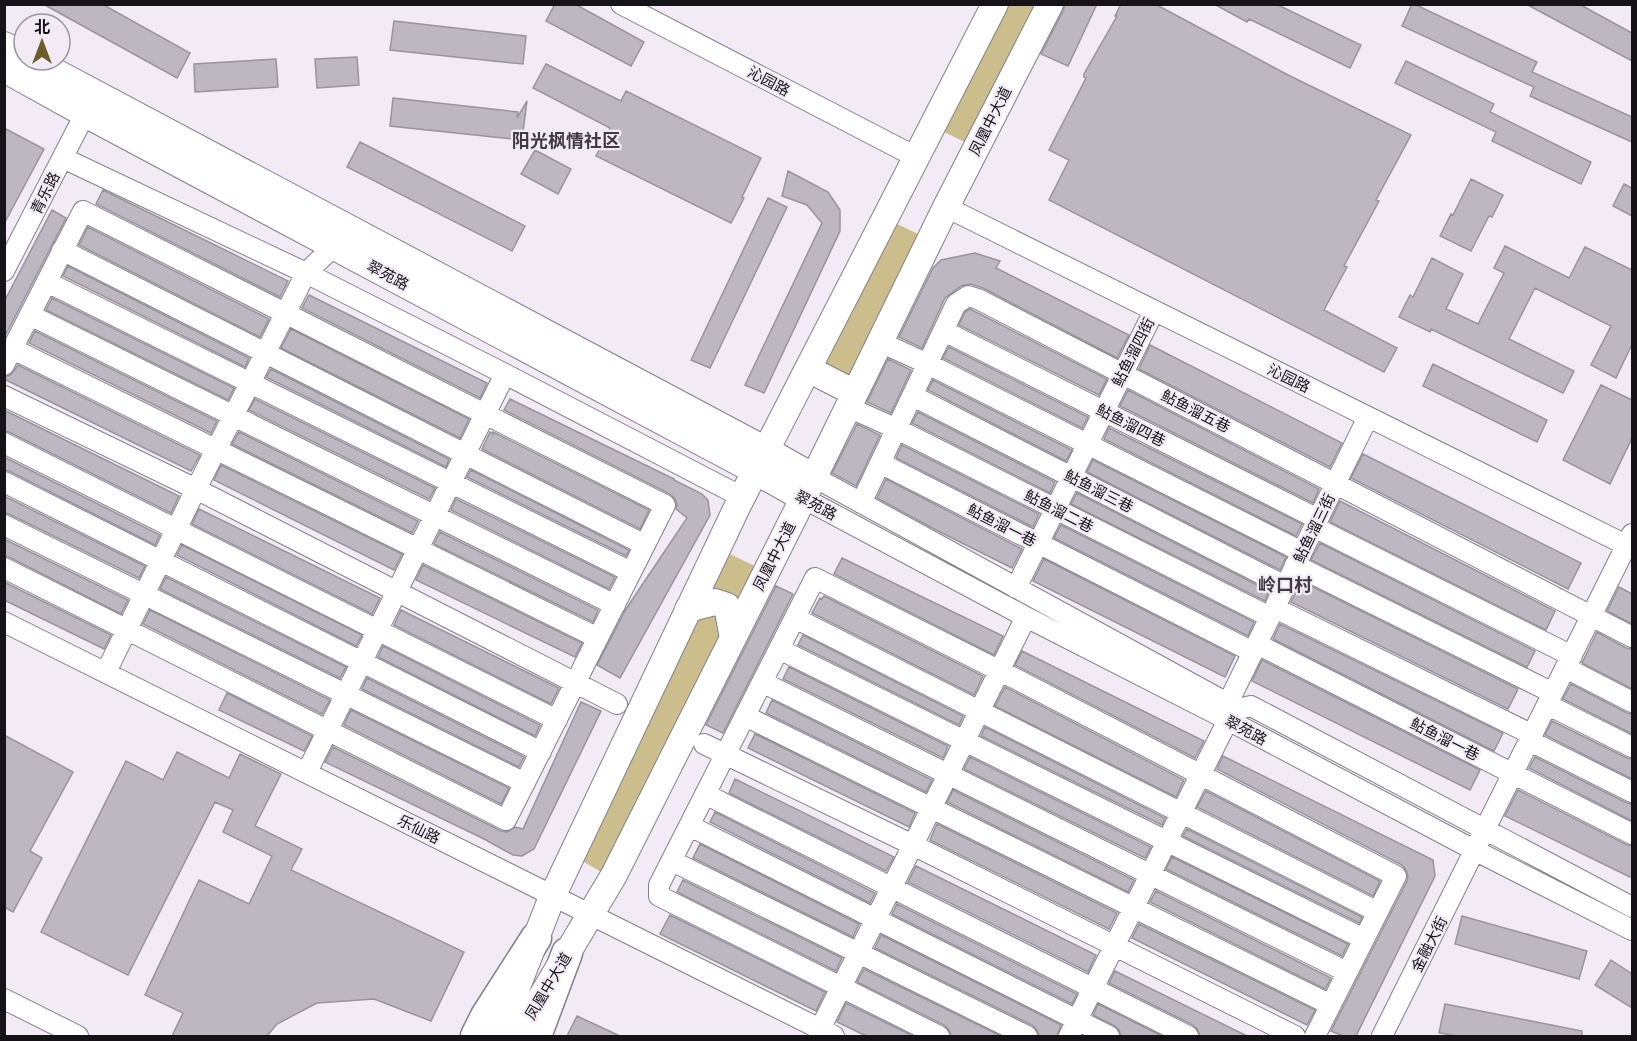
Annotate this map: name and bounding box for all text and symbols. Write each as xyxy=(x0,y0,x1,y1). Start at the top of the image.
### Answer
north arrow xyxy=(12,12,72,72)
text: 北 xyxy=(34,17,50,37)
street label: 沁园路 xyxy=(745,62,793,100)
street label: 凤凰中大道 xyxy=(965,83,1015,159)
district label: 阳光枫情社区 xyxy=(512,129,620,152)
street label: 青乐路 xyxy=(26,169,64,217)
street label: 翠苑路 xyxy=(364,256,412,294)
street label: 鲇鱼溜四街 xyxy=(1108,314,1158,390)
street label: 沁园路 xyxy=(1265,360,1313,396)
street label: 鲇鱼溜五巷 xyxy=(1158,386,1234,436)
street label: 鲇鱼溜四巷 xyxy=(1093,400,1169,450)
street label: 鲇鱼溜三巷 xyxy=(1061,466,1137,516)
street label: 翠苑路 xyxy=(792,486,840,524)
street label: 鲇鱼溜二巷 xyxy=(1021,486,1097,536)
street label: 鲇鱼溜三街 xyxy=(1289,490,1339,566)
street label: 鲇鱼溜一巷 xyxy=(964,500,1040,550)
street label: 凤凰中大道 xyxy=(749,518,799,594)
district label: 岭口村 xyxy=(1258,573,1312,596)
street label: 翠苑路 xyxy=(1222,711,1270,749)
street label: 鲇鱼溜一巷 xyxy=(1407,714,1483,764)
street label: 乐仙路 xyxy=(395,810,443,848)
street label: 金融大街 xyxy=(1407,913,1451,975)
street label: 凤凰中大道 xyxy=(521,949,575,1023)

